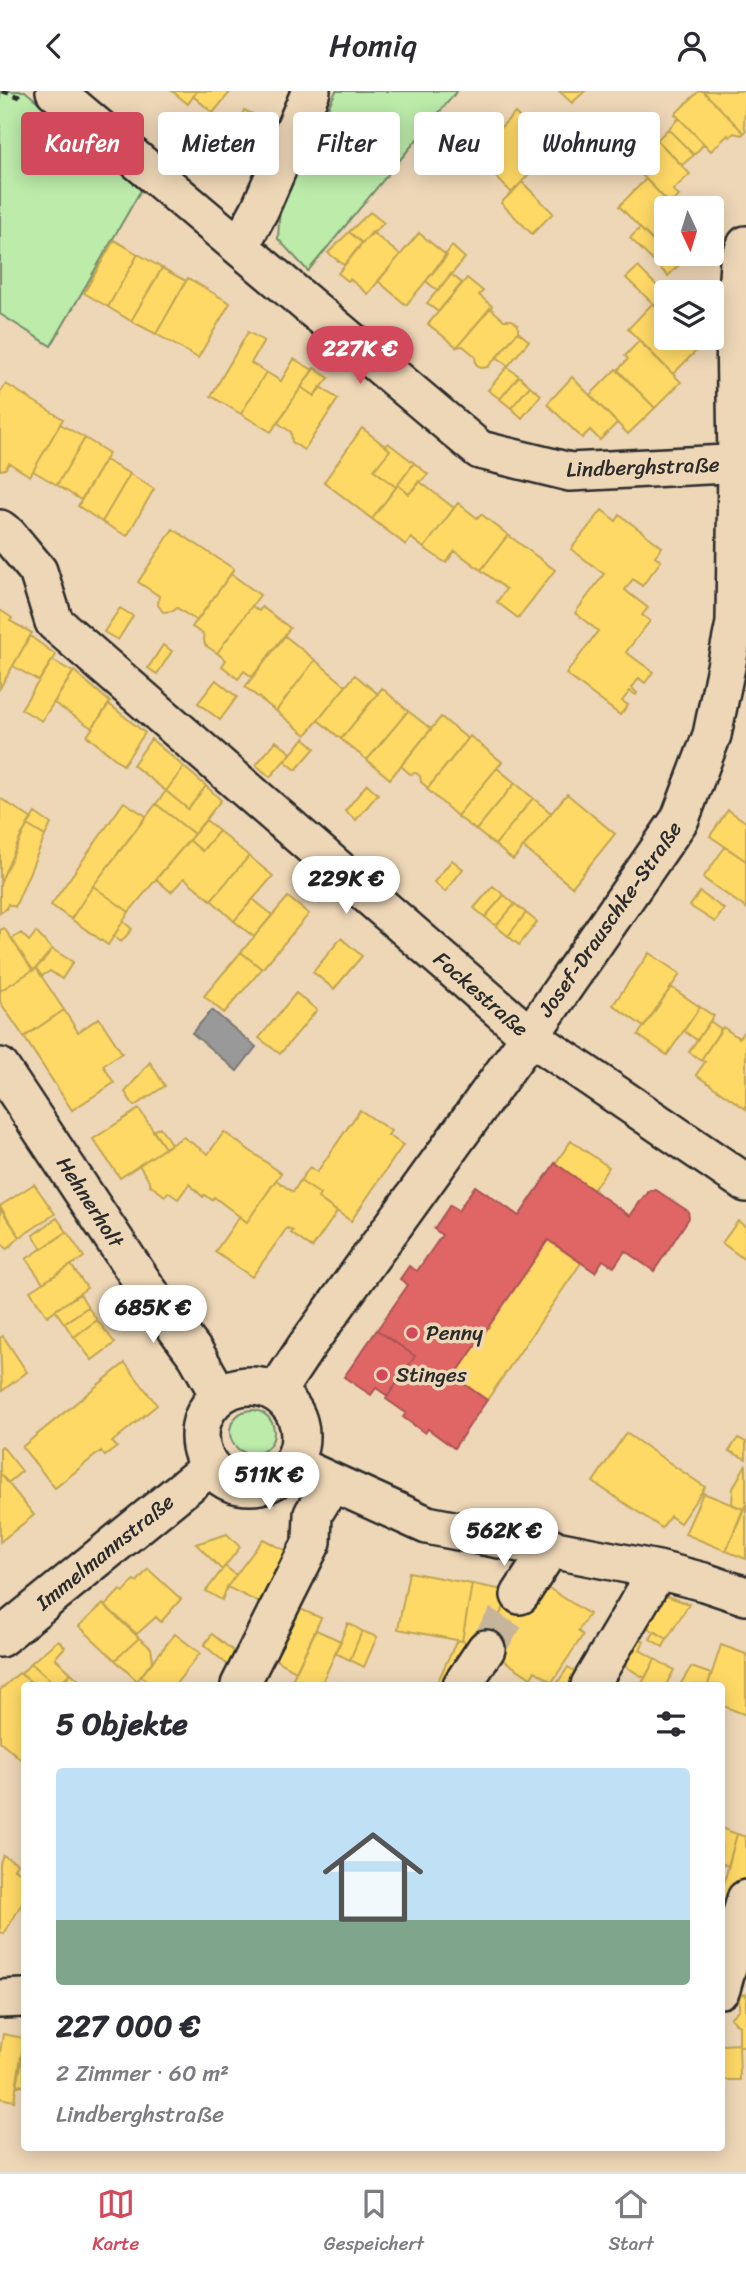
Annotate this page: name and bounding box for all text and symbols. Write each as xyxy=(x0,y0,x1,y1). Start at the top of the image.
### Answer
text: Homiq xyxy=(329,17,417,74)
icon: back xyxy=(35,27,73,65)
icon: person xyxy=(673,27,711,65)
chip: Kaufen xyxy=(21,112,144,175)
chip: Mieten xyxy=(158,112,279,175)
chip: Filter xyxy=(293,112,400,175)
chip: Neu xyxy=(414,112,504,175)
chip: Wohnung xyxy=(518,112,660,175)
north arrow xyxy=(654,196,724,266)
map controls xyxy=(654,196,724,350)
button: layers xyxy=(654,280,724,350)
pin: 227K € xyxy=(303,327,417,386)
text: 227K € xyxy=(323,328,397,369)
street label: Lindberghstraße xyxy=(566,445,721,489)
street label: Josef-Drauschke-Straße xyxy=(527,813,692,1026)
pin: 229K € xyxy=(289,857,403,916)
text: 229K € xyxy=(308,858,384,899)
street label: Fockestraße xyxy=(424,941,538,1047)
street label: Hehnerholt xyxy=(46,1148,135,1257)
pin: 685K € xyxy=(96,1285,210,1345)
text: 685K € xyxy=(115,1287,191,1328)
place label: Penny xyxy=(426,1314,483,1352)
marker: Penny xyxy=(404,1325,420,1341)
place label: Stinges xyxy=(396,1356,467,1394)
marker: Stinges xyxy=(374,1367,390,1383)
pin: 511K € xyxy=(212,1453,326,1512)
text: 511K € xyxy=(234,1454,304,1495)
street label: Immelmannstraße xyxy=(26,1484,183,1621)
pin: 562K € xyxy=(447,1509,561,1568)
text: 562K € xyxy=(466,1510,542,1551)
text: 5 Objekte xyxy=(56,1697,188,1751)
icon: filters xyxy=(652,1705,690,1743)
icon: home xyxy=(310,1814,436,1940)
text: 227 000 € xyxy=(56,1999,200,2053)
text: 2 Zimmer · 60 m² xyxy=(56,2053,229,2094)
text: Lindberghstraße xyxy=(56,2094,224,2135)
tab: Karte xyxy=(92,2185,139,2260)
tab: Gespeichert xyxy=(324,2185,424,2260)
tab: Start xyxy=(608,2185,654,2260)

